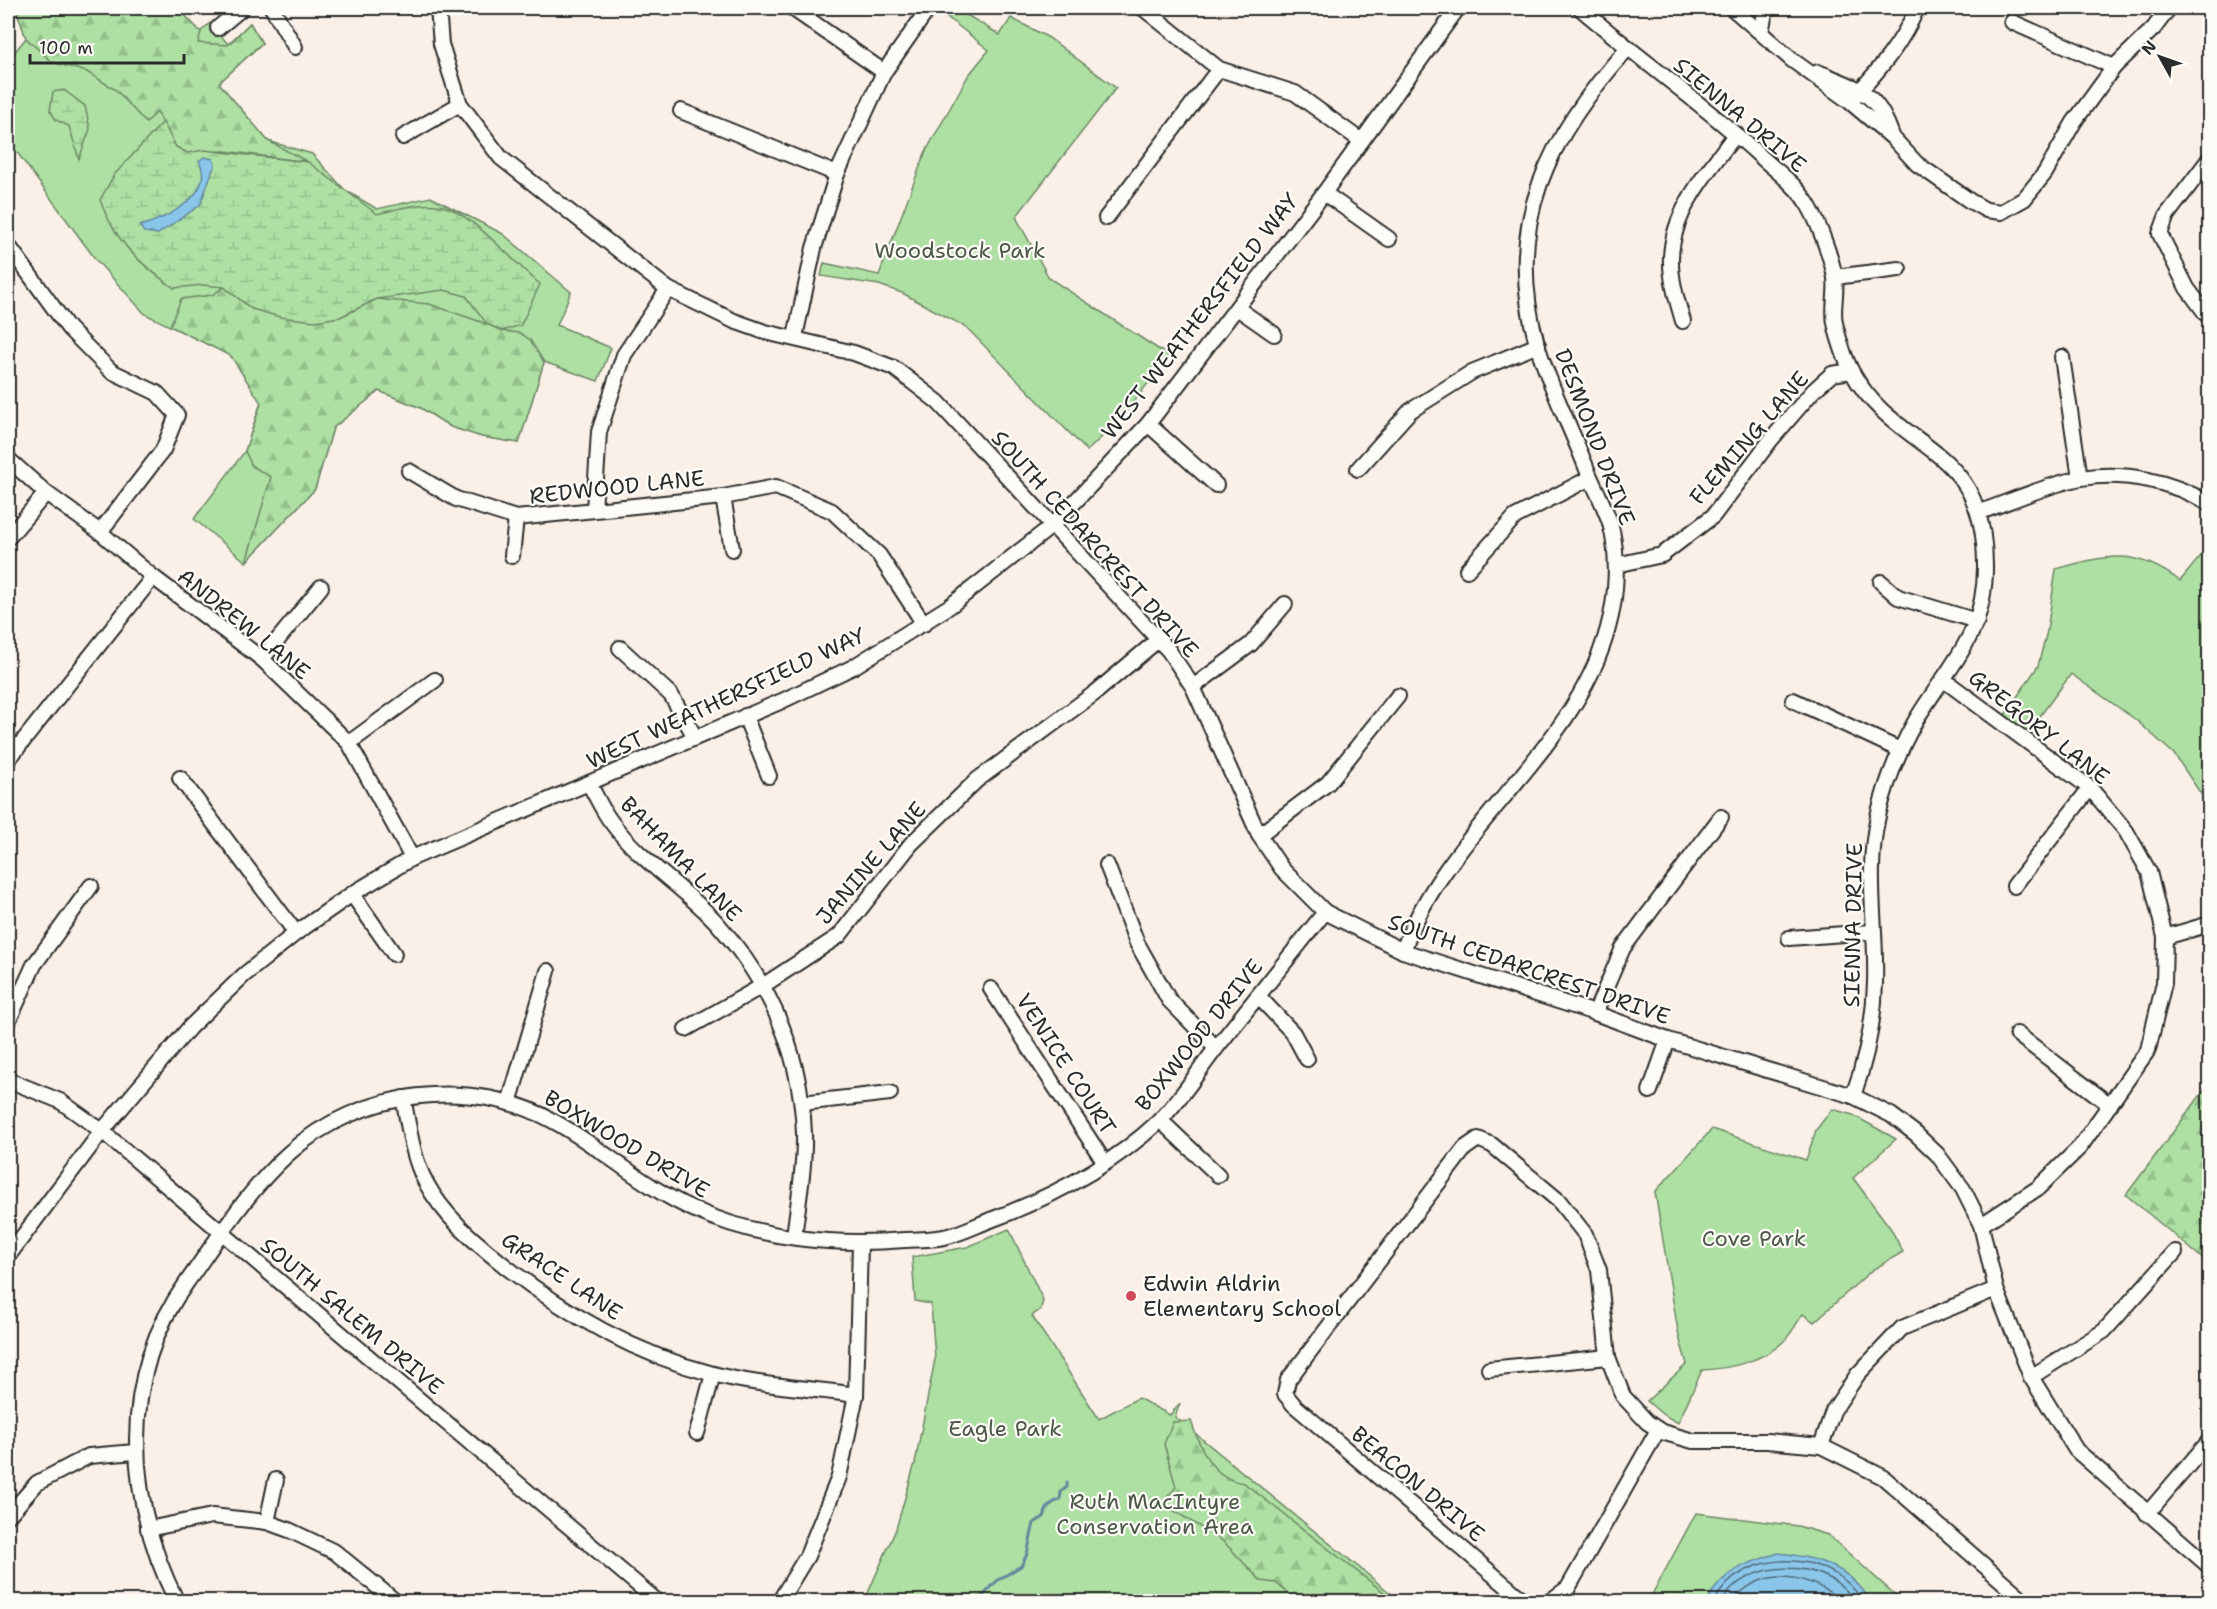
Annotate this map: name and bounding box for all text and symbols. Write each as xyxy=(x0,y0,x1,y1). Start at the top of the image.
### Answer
scale bar xyxy=(30,27,184,65)
north arrow xyxy=(2130,27,2190,87)
text: 100 m xyxy=(39,36,93,60)
text: N xyxy=(2137,36,2161,59)
street label: SIENNA DRIVE xyxy=(1667,51,1813,179)
street label: WEST WEATHERSFIELD WAY xyxy=(1095,187,1305,445)
park label: Woodstock Park xyxy=(874,236,1046,265)
street label: DESMOND DRIVE xyxy=(1548,345,1642,529)
street label: FLEMING LANE xyxy=(1683,365,1815,511)
street label: SOUTH CEDARCREST DRIVE xyxy=(985,424,1205,664)
street label: REDWOOD LANE xyxy=(528,463,706,511)
street label: ANDREW LANE xyxy=(172,562,316,686)
street label: WEST WEATHERSFIELD WAY xyxy=(582,620,870,776)
street label: GREGORY LANE xyxy=(1963,663,2115,791)
street label: BAHAMA LANE xyxy=(614,790,748,928)
street label: JANINE LANE xyxy=(810,796,932,930)
street label: SIENNA DRIVE xyxy=(1837,842,1869,1008)
street label: SOUTH CEDARCREST DRIVE xyxy=(1384,907,1674,1031)
street label: BOXWOOD DRIVE xyxy=(1129,953,1269,1117)
street label: VENICE COURT xyxy=(1009,988,1123,1141)
street label: BOXWOOD DRIVE xyxy=(539,1083,715,1205)
park label: Cove Park xyxy=(1702,1224,1806,1253)
street label: GRACE LANE xyxy=(496,1225,628,1327)
street label: SOUTH SALEM DRIVE xyxy=(254,1231,450,1401)
place label: Edwin Aldrin Elementary School xyxy=(1143,1269,1341,1323)
marker: Edwin Aldrin Elementary School xyxy=(1124,1289,1138,1303)
park label: Eagle Park xyxy=(948,1414,1062,1443)
street label: BEACON DRIVE xyxy=(1345,1420,1491,1548)
park label: Ruth MacIntyre Conservation Area xyxy=(1056,1487,1254,1541)

